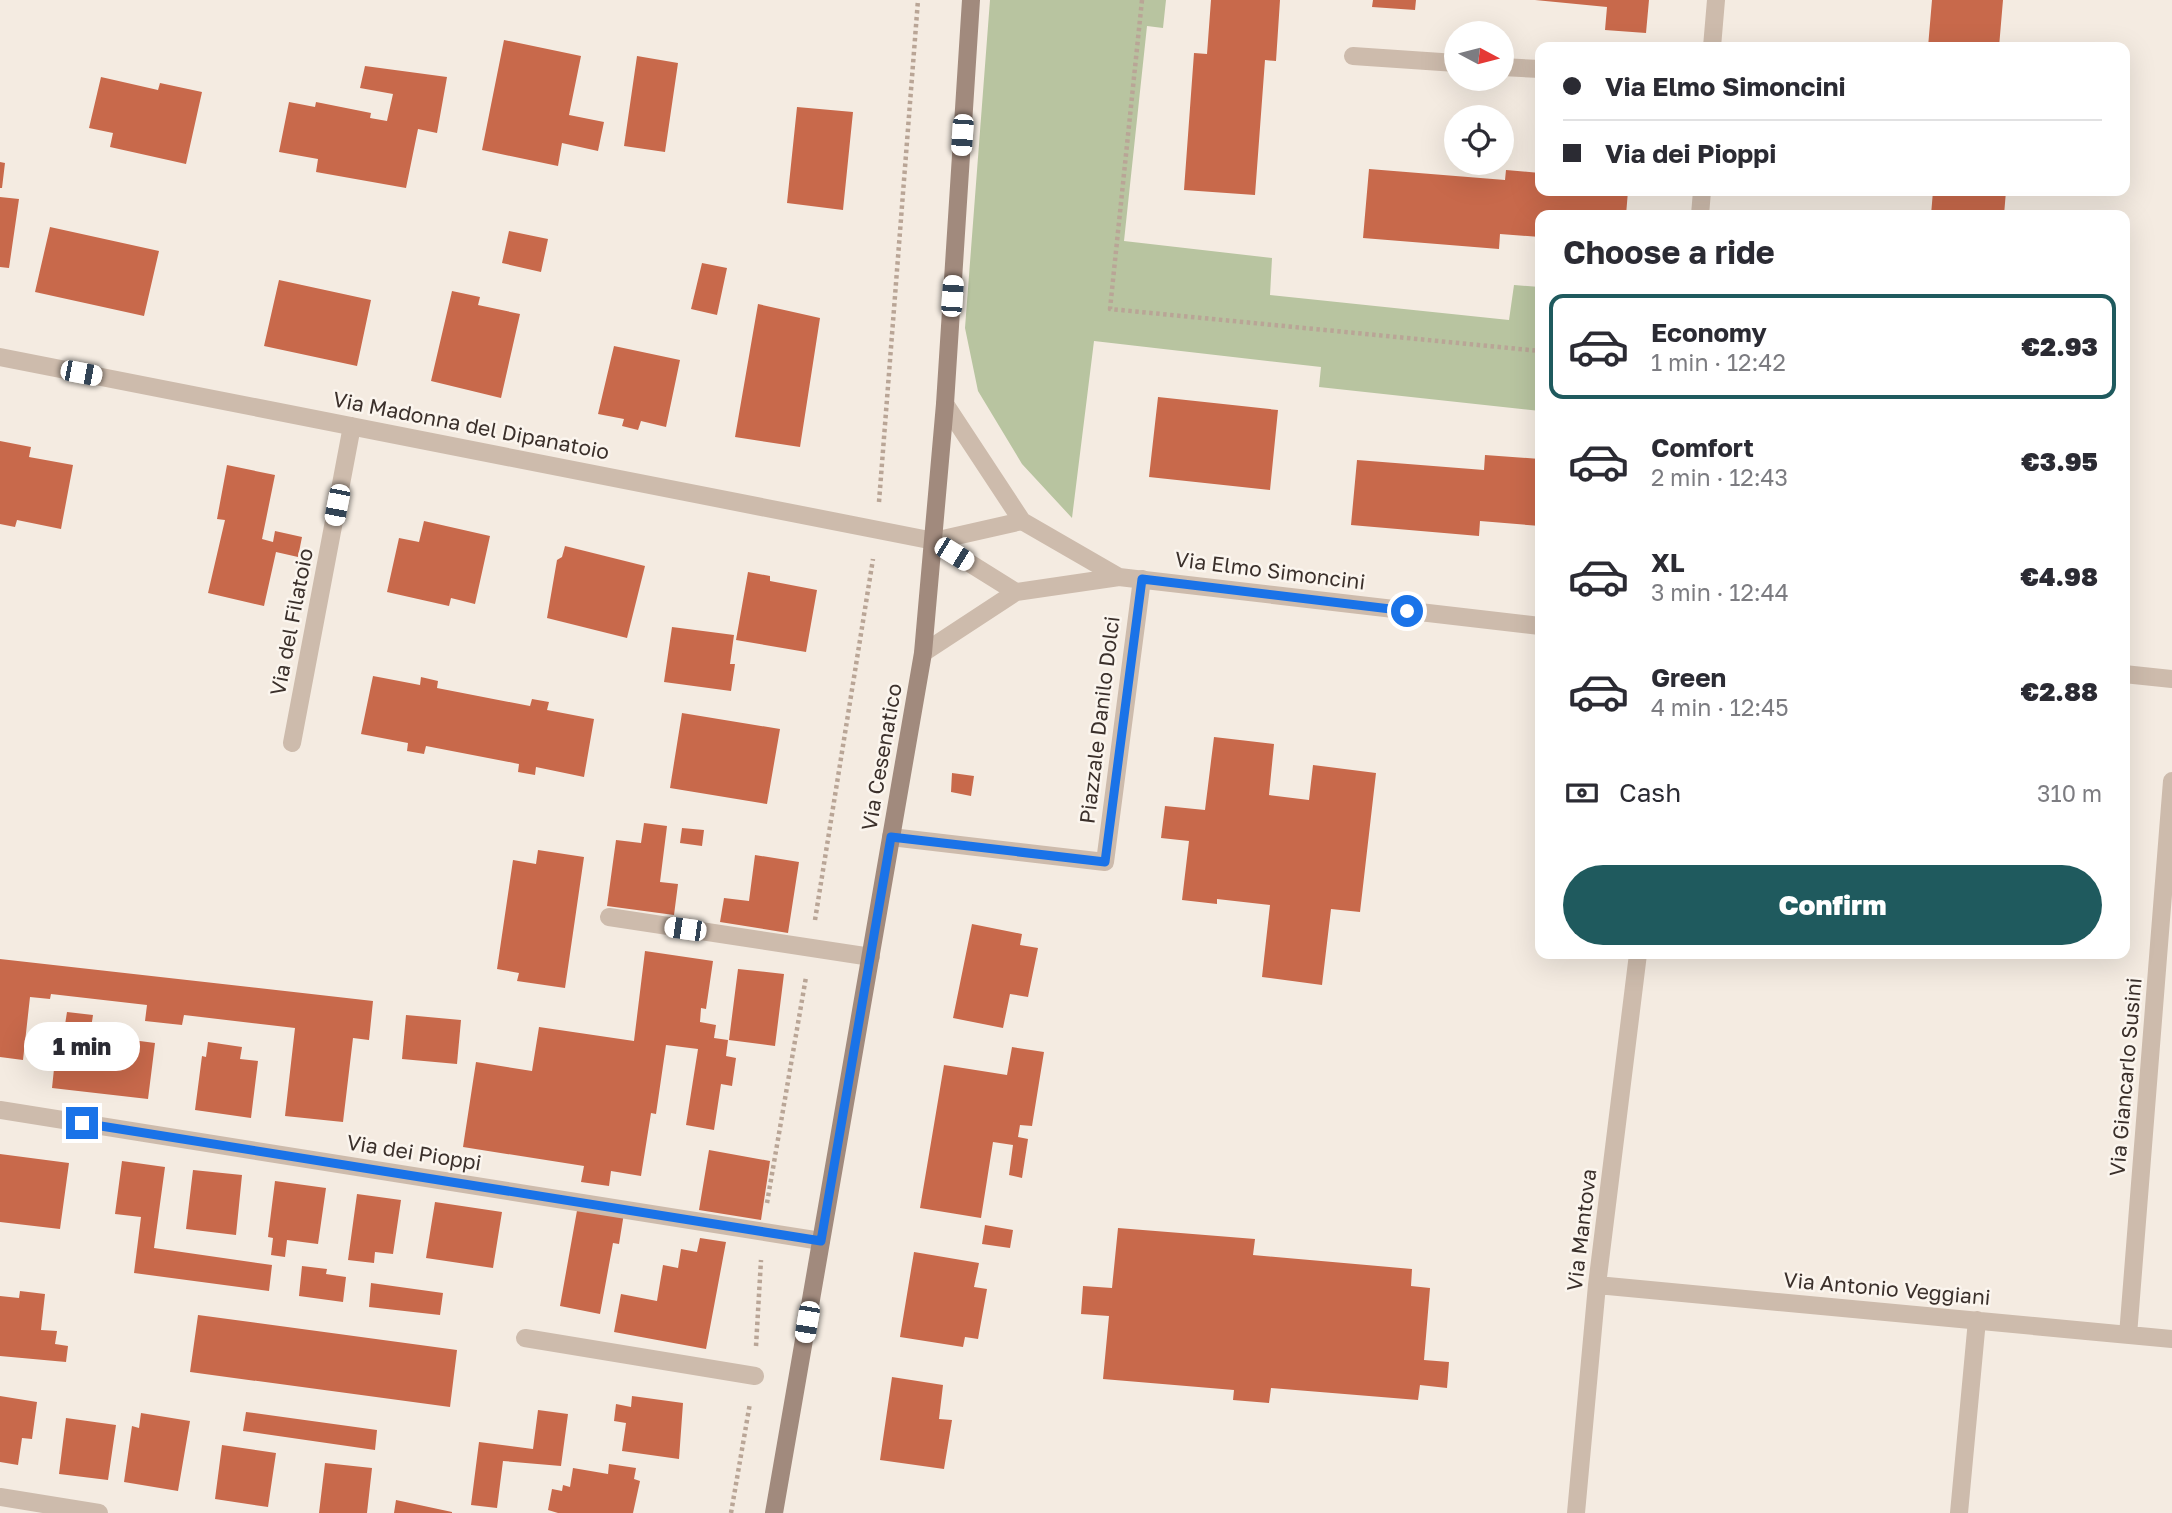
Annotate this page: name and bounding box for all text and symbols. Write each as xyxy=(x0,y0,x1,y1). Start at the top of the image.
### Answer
north arrow xyxy=(1444,21,1514,91)
map controls xyxy=(1444,21,1514,175)
text: Via Elmo Simoncini xyxy=(1605,71,1846,102)
button: locate xyxy=(1444,105,1514,175)
car xyxy=(951,113,974,157)
text: Via dei Pioppi xyxy=(1605,138,1776,169)
text: Choose a ride xyxy=(1563,233,1775,271)
car xyxy=(941,274,964,318)
icon: car xyxy=(1567,315,1630,378)
text: Economy xyxy=(1651,317,1767,348)
text: €2.93 xyxy=(2021,331,2098,362)
text: 1 min · 12:42 xyxy=(1651,348,1786,376)
car xyxy=(59,359,104,387)
street label: Via Madonna del Dipanatoio xyxy=(331,385,612,465)
icon: car xyxy=(1567,430,1630,493)
text: Comfort xyxy=(1651,432,1754,463)
text: €3.95 xyxy=(2021,446,2098,477)
text: 2 min · 12:43 xyxy=(1651,463,1788,491)
car xyxy=(323,482,352,528)
car xyxy=(931,534,978,574)
street label: Via Elmo Simoncini xyxy=(1173,545,1367,595)
icon: car xyxy=(1567,545,1630,608)
street label: Via del Filatoio xyxy=(264,546,318,698)
text: XL xyxy=(1651,547,1685,578)
text: €4.98 xyxy=(2020,561,2098,592)
text: 3 min · 12:44 xyxy=(1651,578,1789,606)
route start xyxy=(1391,595,1423,627)
street label: Piazzale Danilo Dolci xyxy=(1073,615,1125,825)
icon: car xyxy=(1567,660,1630,723)
text: Green xyxy=(1651,662,1726,693)
text: €2.88 xyxy=(2021,676,2098,707)
street label: Via Cesenatico xyxy=(855,681,907,833)
text: 4 min · 12:45 xyxy=(1651,693,1789,721)
icon: cash xyxy=(1563,774,1601,812)
text: Cash xyxy=(1619,777,1681,808)
text: 310 m xyxy=(2037,779,2102,807)
button: Confirm xyxy=(1563,865,2102,945)
car xyxy=(663,916,708,942)
street label: Via Giancarlo Susini xyxy=(2103,976,2147,1177)
callout: 1 min xyxy=(24,1021,140,1070)
text: 1 min xyxy=(53,1032,111,1060)
route end xyxy=(66,1107,98,1139)
street label: Via dei Pioppi xyxy=(345,1129,483,1176)
street label: Via Mantova xyxy=(1561,1167,1601,1293)
street label: Via Antonio Veggiani xyxy=(1782,1266,1992,1310)
car xyxy=(794,1299,821,1345)

